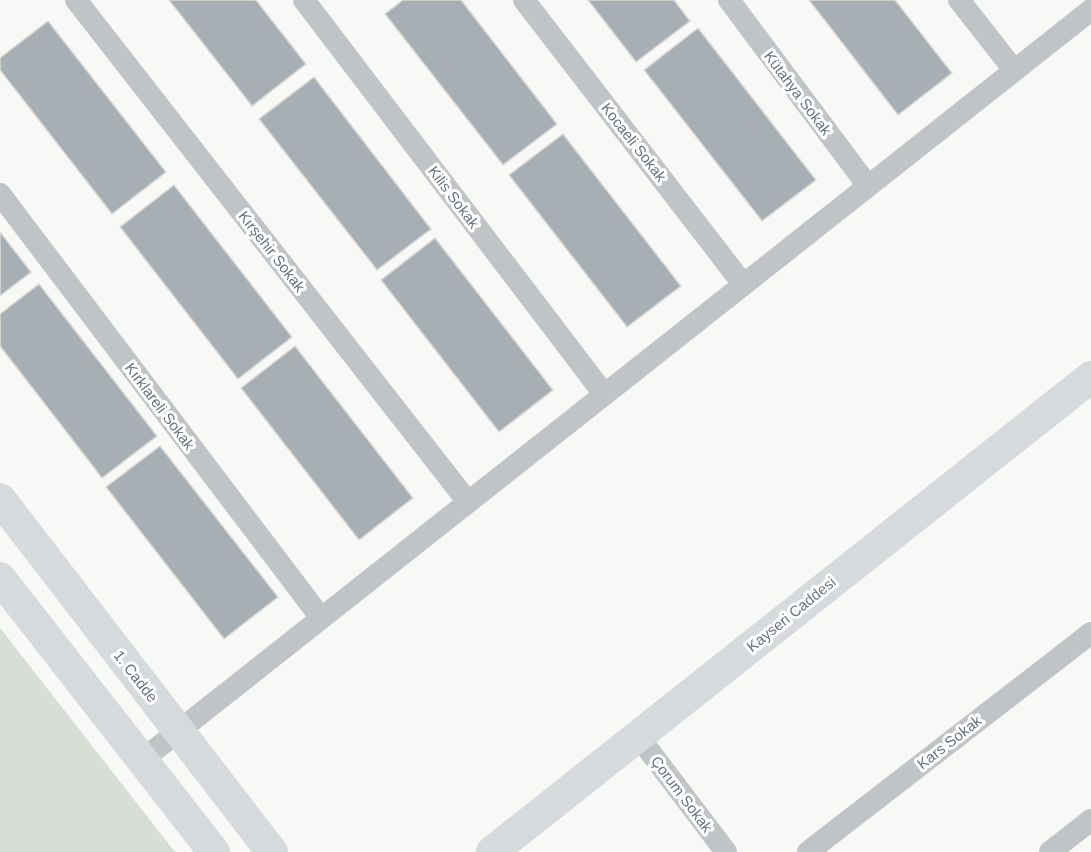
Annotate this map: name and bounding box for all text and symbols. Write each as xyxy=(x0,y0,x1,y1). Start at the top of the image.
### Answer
street label: Kütahya Sokak xyxy=(761,48,835,139)
street label: Kocaeli Sokak xyxy=(598,99,670,185)
street label: Kilis Sokak xyxy=(425,163,483,232)
street label: Kırşehir Sokak xyxy=(235,207,309,295)
street label: Kırklareli Sokak xyxy=(122,359,198,453)
street label: Kayseri Caddesi xyxy=(743,573,839,655)
street label: 1. Cadde xyxy=(111,647,161,705)
street label: Kars Sokak xyxy=(914,711,985,772)
street label: Çorum Sokak xyxy=(648,753,716,836)

